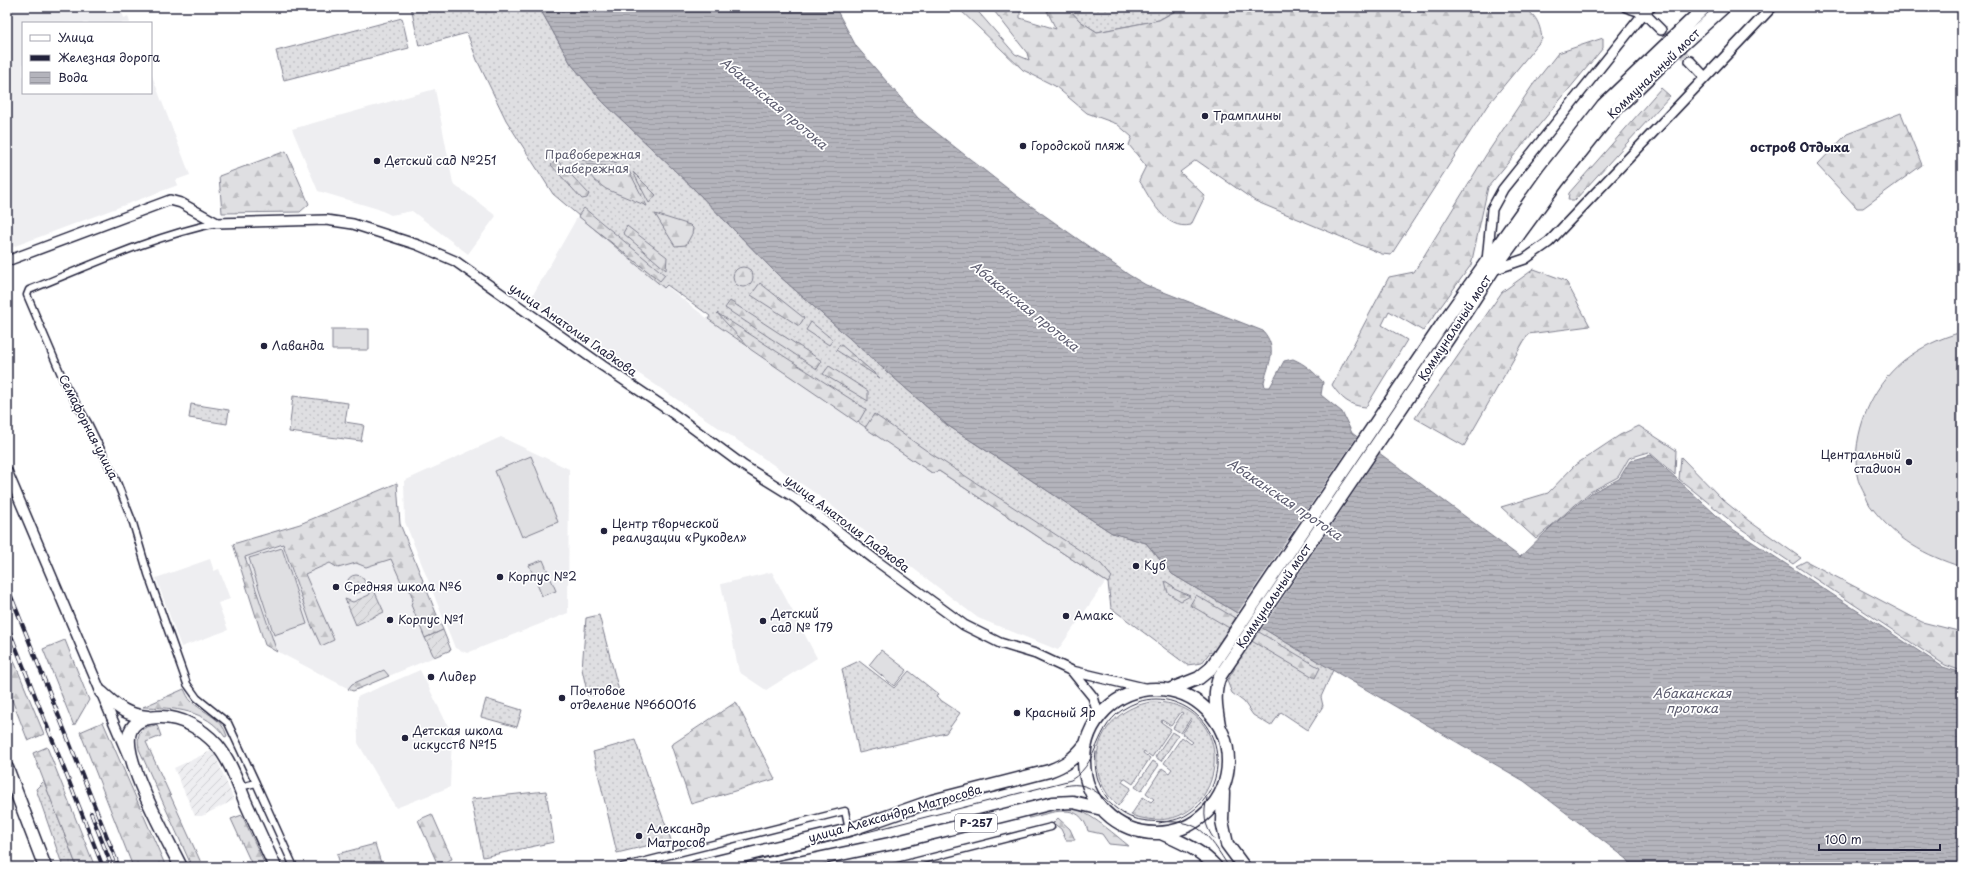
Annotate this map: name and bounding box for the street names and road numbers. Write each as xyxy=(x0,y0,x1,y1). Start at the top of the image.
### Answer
street label: Коммунальный мост xyxy=(1603,24,1704,122)
street label: Коммунальный мост xyxy=(1413,271,1495,384)
street label: улица Анатолия Гладкова xyxy=(506,278,642,381)
street label: Семафорная улица xyxy=(55,371,123,483)
street label: улица Анатолия Гладкова xyxy=(781,470,914,577)
street label: Коммунальный мост xyxy=(1231,539,1315,651)
street label: улица Александра Матросова xyxy=(806,779,984,846)
road number: Р-257 xyxy=(955,814,997,832)

